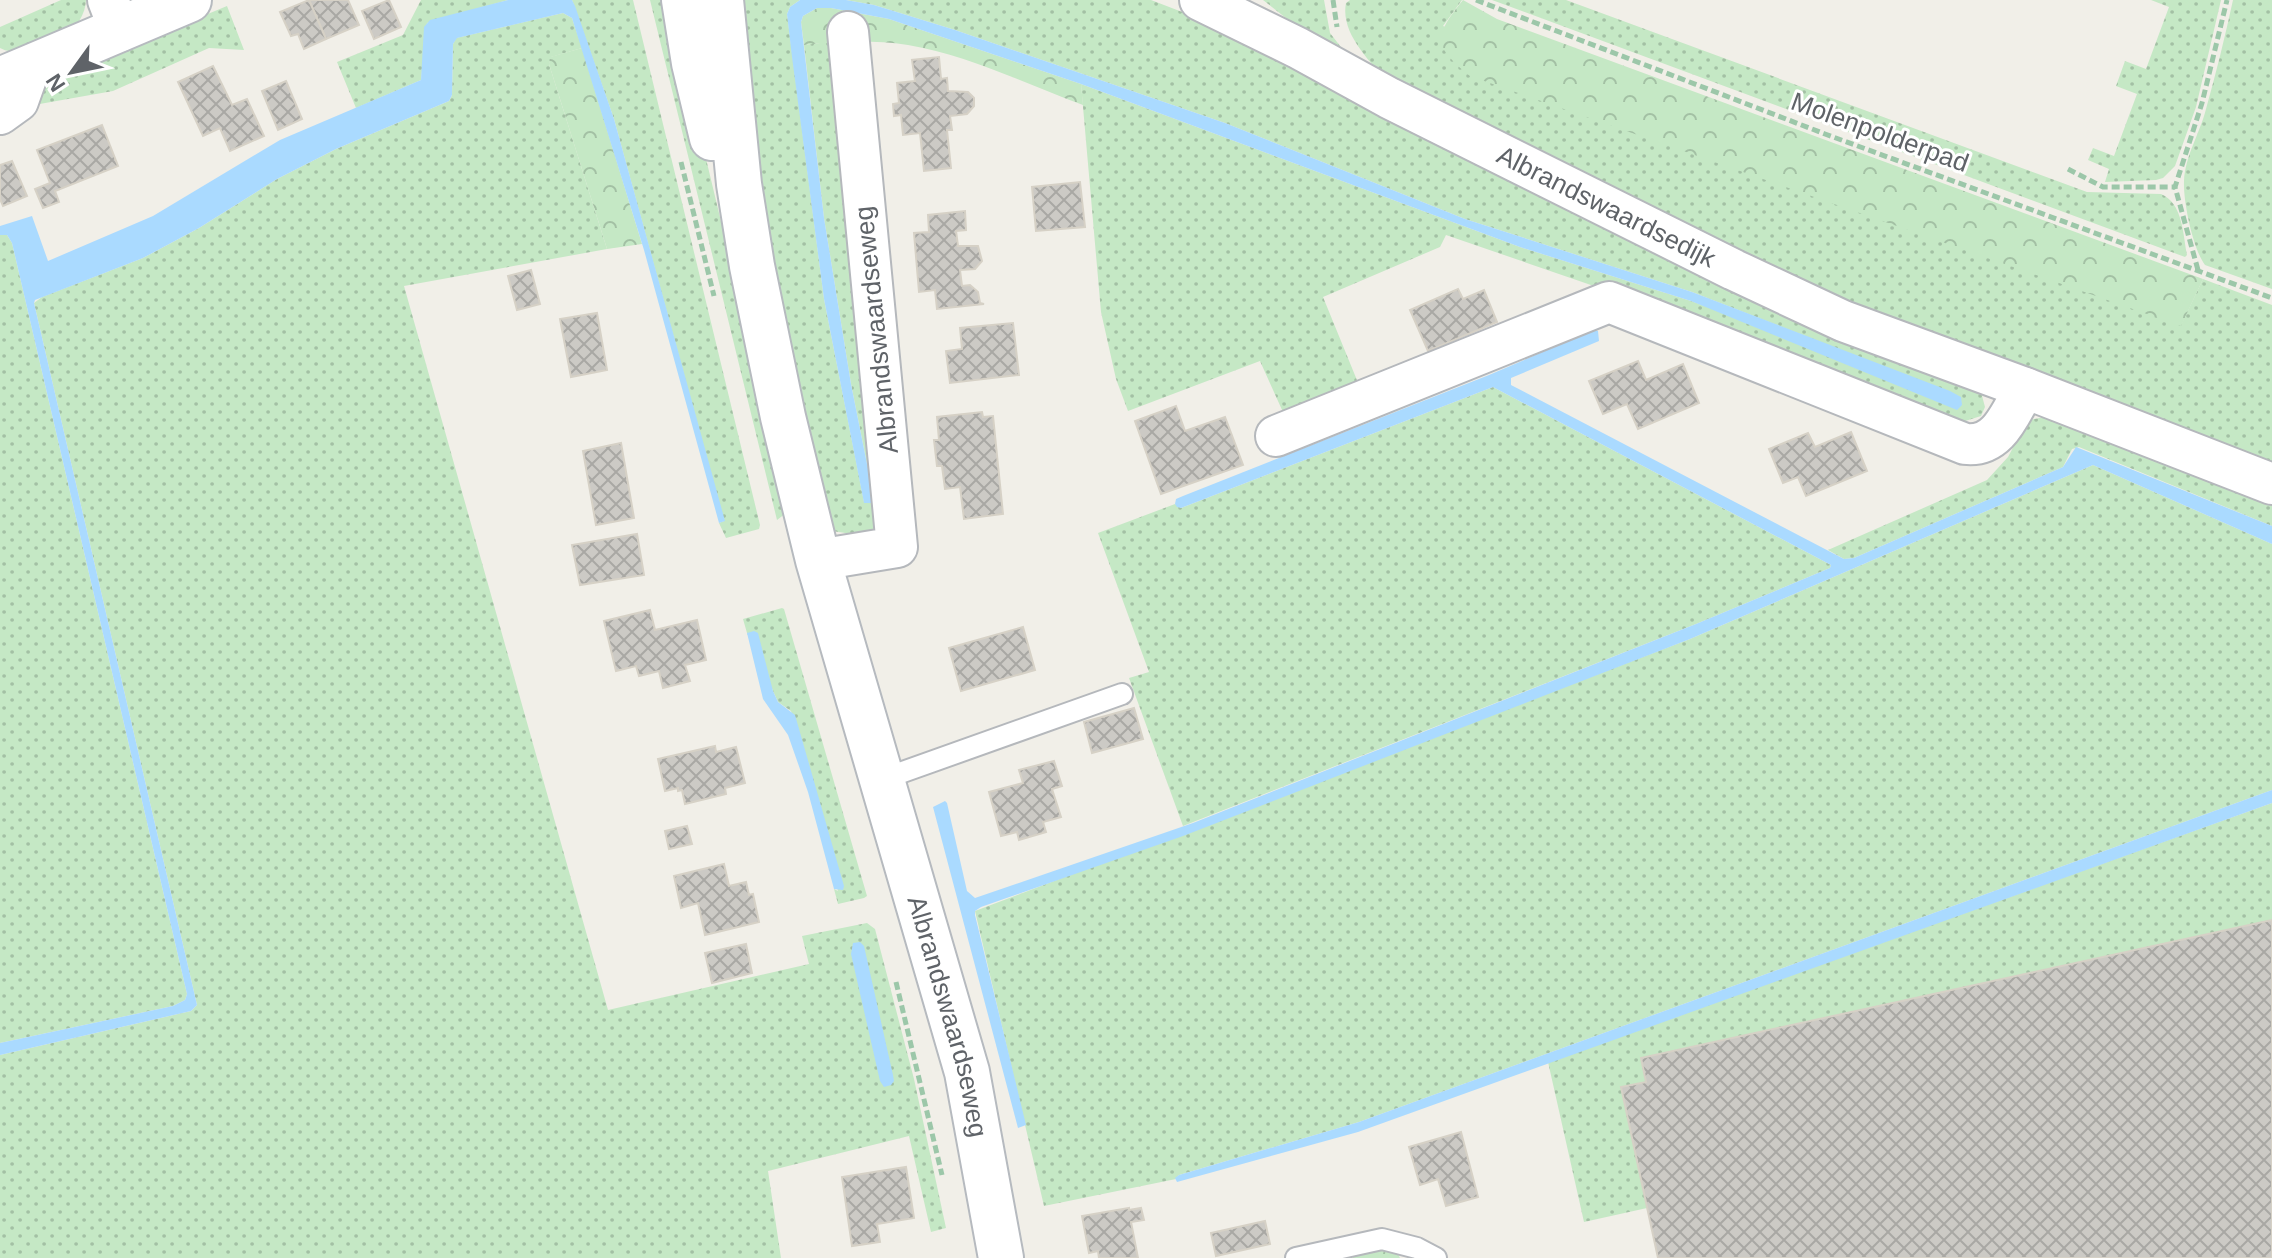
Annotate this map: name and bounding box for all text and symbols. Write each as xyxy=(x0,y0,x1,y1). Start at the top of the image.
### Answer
north arrow xyxy=(32,32,112,112)
text: N xyxy=(41,69,70,96)
street label: Molenpolderpad xyxy=(1787,86,1973,178)
street label: Albrandswaardsedijk xyxy=(1492,139,1722,274)
street label: Albrandswaardseweg xyxy=(848,205,904,455)
street label: Albrandswaardseweg xyxy=(901,892,994,1139)

